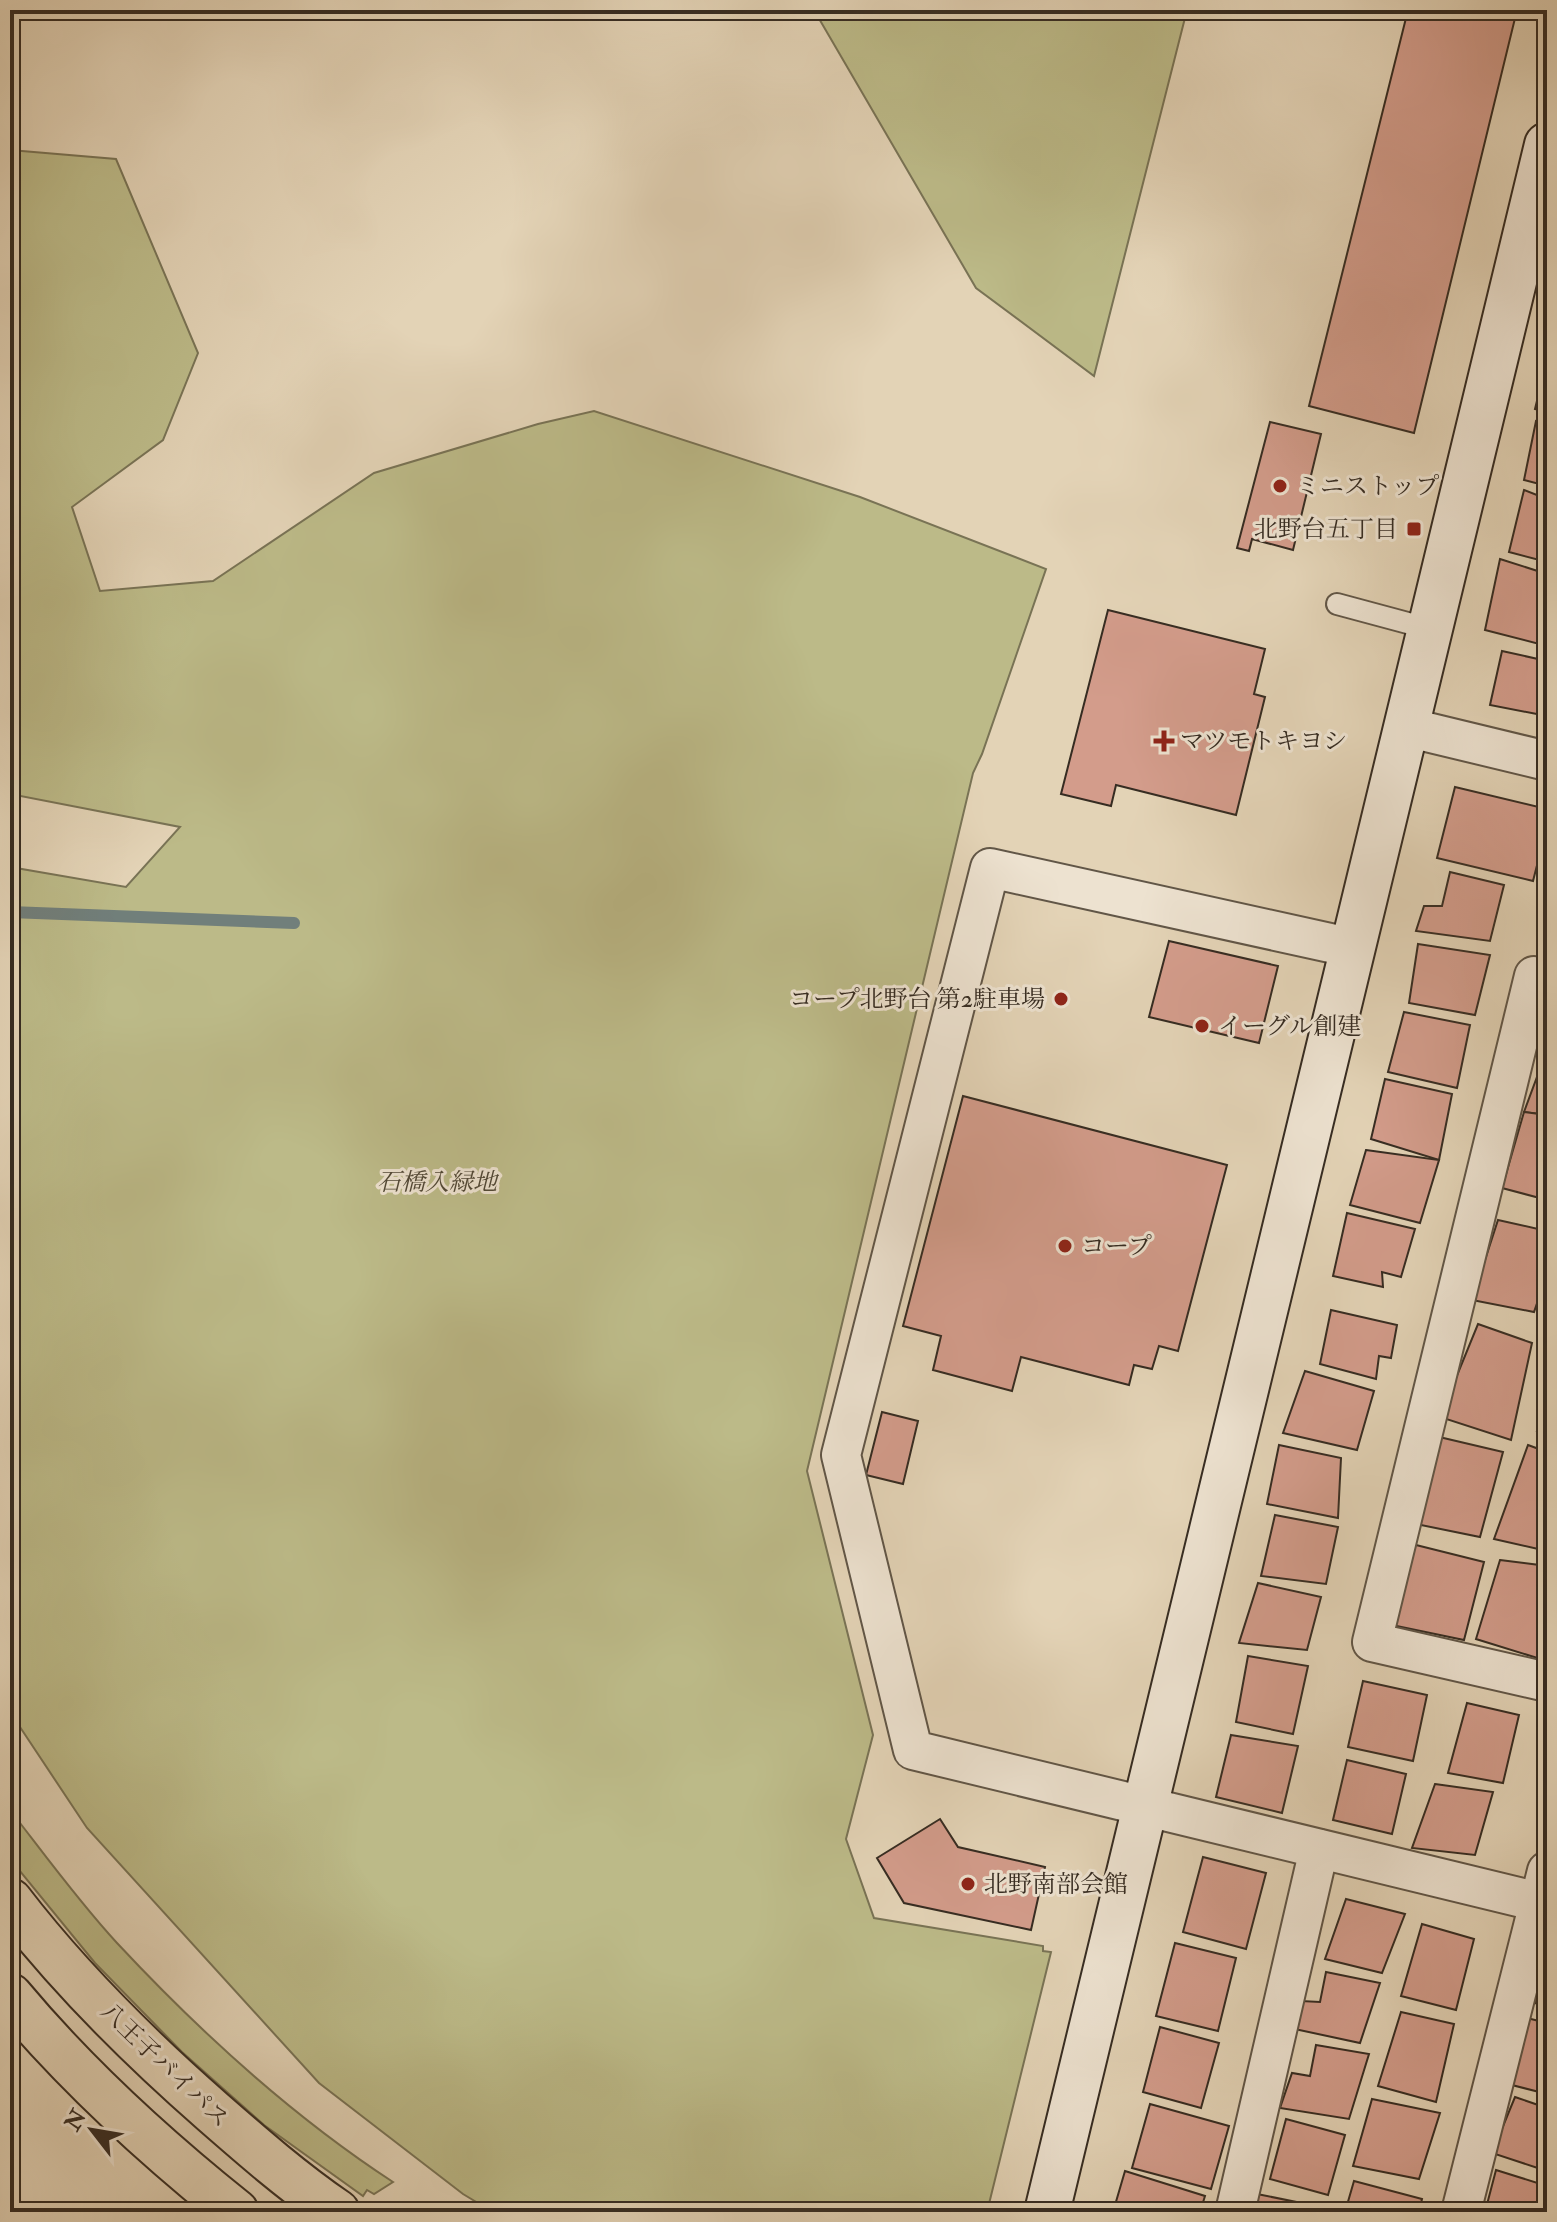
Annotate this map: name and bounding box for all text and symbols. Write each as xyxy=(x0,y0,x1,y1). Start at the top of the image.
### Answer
place label: ミニストップ xyxy=(1296,471,1439,502)
marker: ミニストップ xyxy=(1271,477,1289,495)
place label: 北野台五丁目 xyxy=(1254,514,1398,545)
marker: 北野台五丁目 xyxy=(1405,520,1423,538)
place label: マツモトキヨシ xyxy=(1180,726,1347,757)
marker: マツモトキヨシ xyxy=(1155,732,1173,750)
place label: コープ北野台 第2駐車場 xyxy=(789,984,1045,1015)
marker: コープ北野台 第2駐車場 xyxy=(1052,990,1070,1008)
place label: イーグル創建 xyxy=(1218,1011,1361,1042)
marker: イーグル創建 xyxy=(1193,1017,1211,1035)
park label: 石橋入緑地 xyxy=(377,1167,500,1198)
place label: コープ xyxy=(1081,1231,1152,1262)
marker: コープ xyxy=(1056,1237,1074,1255)
place label: 北野南部会館 xyxy=(984,1869,1128,1900)
marker: 北野南部会館 xyxy=(959,1875,977,1893)
street label: 八王子バイパス xyxy=(94,1996,236,2135)
north arrow xyxy=(52,2090,132,2170)
text: N xyxy=(58,2104,93,2137)

